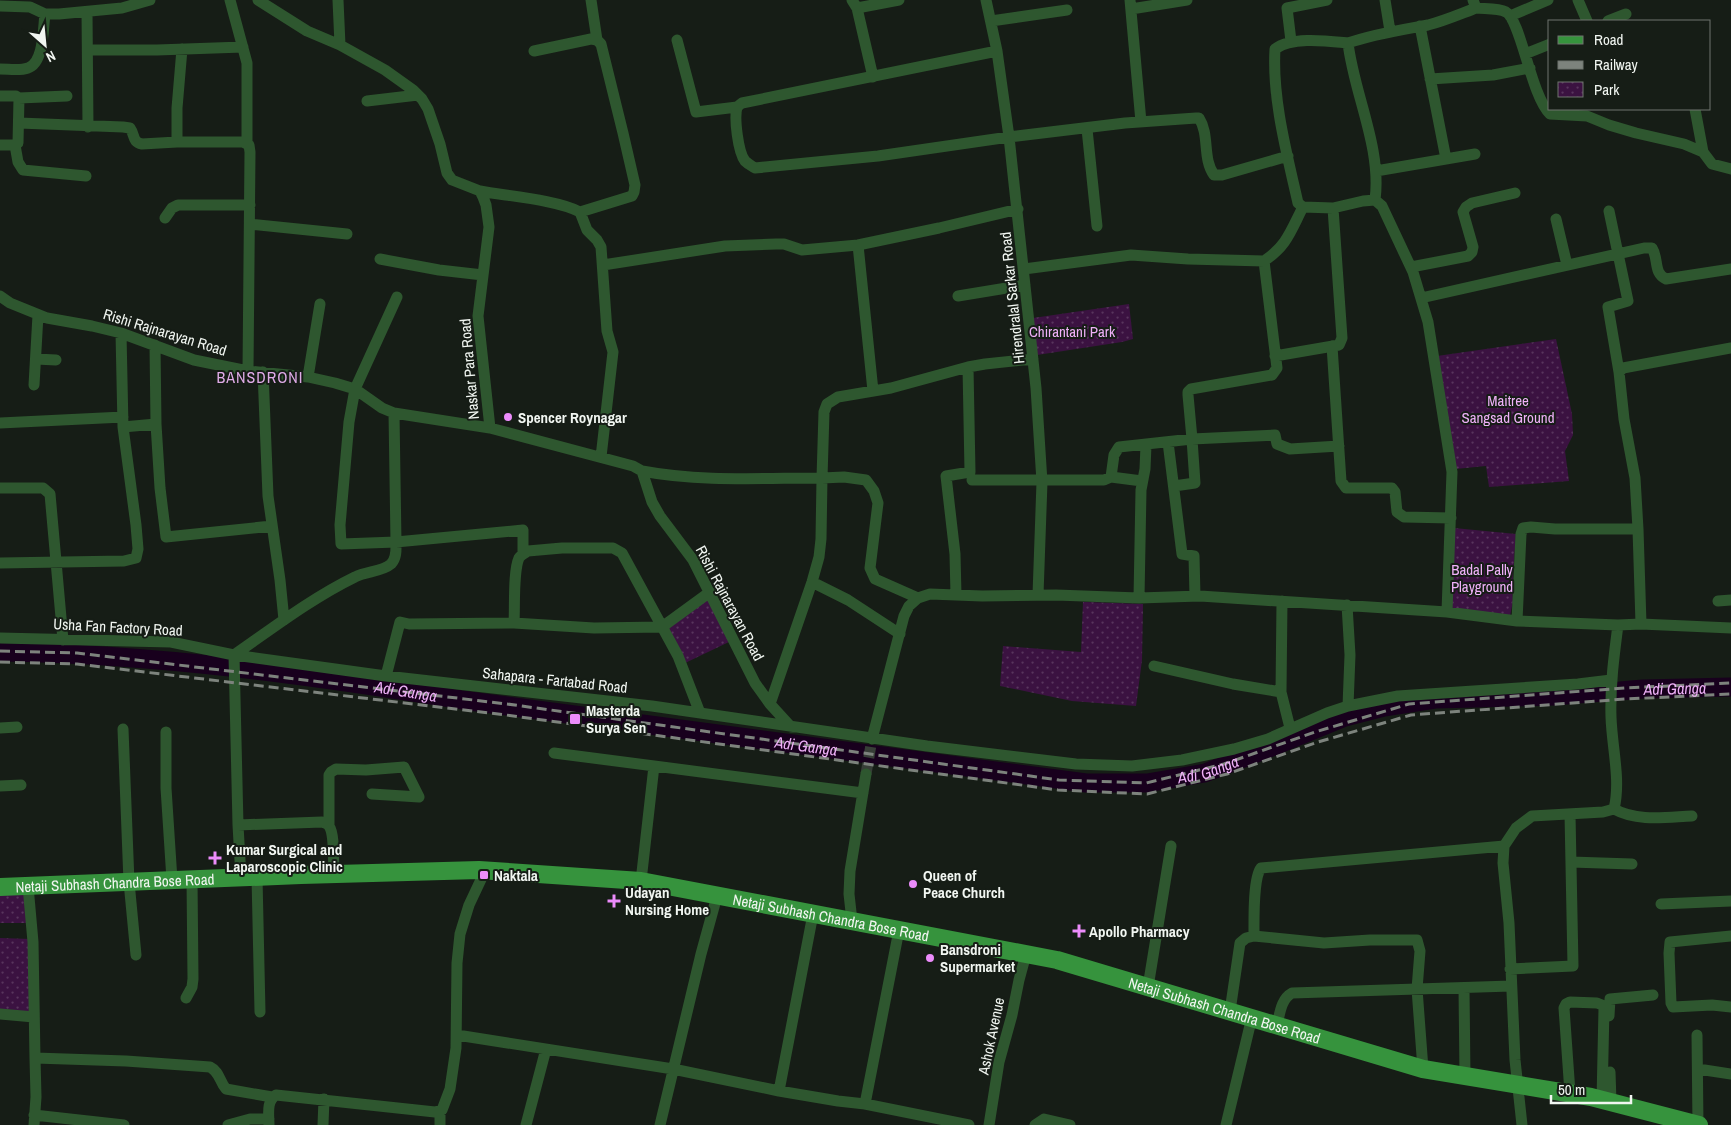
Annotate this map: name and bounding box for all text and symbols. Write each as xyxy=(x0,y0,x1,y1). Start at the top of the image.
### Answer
north arrow xyxy=(20,20,70,70)
legend xyxy=(1548,20,1711,110)
text: Road xyxy=(1594,29,1623,50)
text: N xyxy=(43,47,59,66)
text: Railway xyxy=(1594,54,1639,75)
text: Park xyxy=(1594,79,1620,100)
street label: Hirendralal Sarkar Road xyxy=(995,231,1029,365)
street label: Rishi Rajnarayan Road xyxy=(101,303,229,361)
street label: Naskar Para Road xyxy=(454,318,484,420)
park label: Chirantani Park xyxy=(1029,321,1116,342)
district label: BANSDRONI xyxy=(216,366,304,388)
park label: Maitree Sangsad Ground xyxy=(1461,390,1555,428)
place label: Spencer Roynagar xyxy=(518,407,627,428)
marker: Spencer Roynagar xyxy=(502,411,514,423)
street label: Rishi Rajnarayan Road xyxy=(691,542,769,664)
park label: Badal Pally Playground xyxy=(1451,559,1514,597)
street label: Usha Fan Factory Road xyxy=(53,613,183,641)
street label: Sahapara - Fartabad Road xyxy=(481,662,629,698)
water label: Adi Ganga xyxy=(372,675,439,707)
water label: Adi Ganga xyxy=(1642,677,1707,700)
place label: Masterda Surya Sen xyxy=(586,700,646,738)
marker: Masterda Surya Sen xyxy=(568,712,582,726)
water label: Adi Ganga xyxy=(772,731,839,761)
water label: Adi Ganga xyxy=(1175,750,1242,789)
place label: Kumar Surgical and Laparoscopic Clinic xyxy=(226,839,343,877)
marker: Kumar Surgical and Laparoscopic Clinic xyxy=(208,851,222,865)
place label: Naktala xyxy=(494,865,538,886)
place label: Queen of Peace Church xyxy=(923,865,1005,903)
street label: Netaji Subhash Chandra Bose Road xyxy=(15,868,215,897)
marker: Naktala xyxy=(478,869,490,881)
marker: Queen of Peace Church xyxy=(907,878,919,890)
place label: Udayan Nursing Home xyxy=(625,882,709,920)
street label: Netaji Subhash Chandra Bose Road xyxy=(731,888,931,946)
marker: Udayan Nursing Home xyxy=(607,894,621,908)
place label: Apollo Pharmacy xyxy=(1089,921,1190,942)
marker: Apollo Pharmacy xyxy=(1073,925,1085,937)
place label: Bansdroni Supermarket xyxy=(940,939,1015,977)
marker: Bansdroni Supermarket xyxy=(924,952,936,964)
street label: Netaji Subhash Chandra Bose Road xyxy=(1126,971,1323,1048)
street label: Ashok Avenue xyxy=(972,995,1009,1078)
scale bar xyxy=(1551,1072,1631,1104)
text: 50 m xyxy=(1558,1079,1585,1100)

